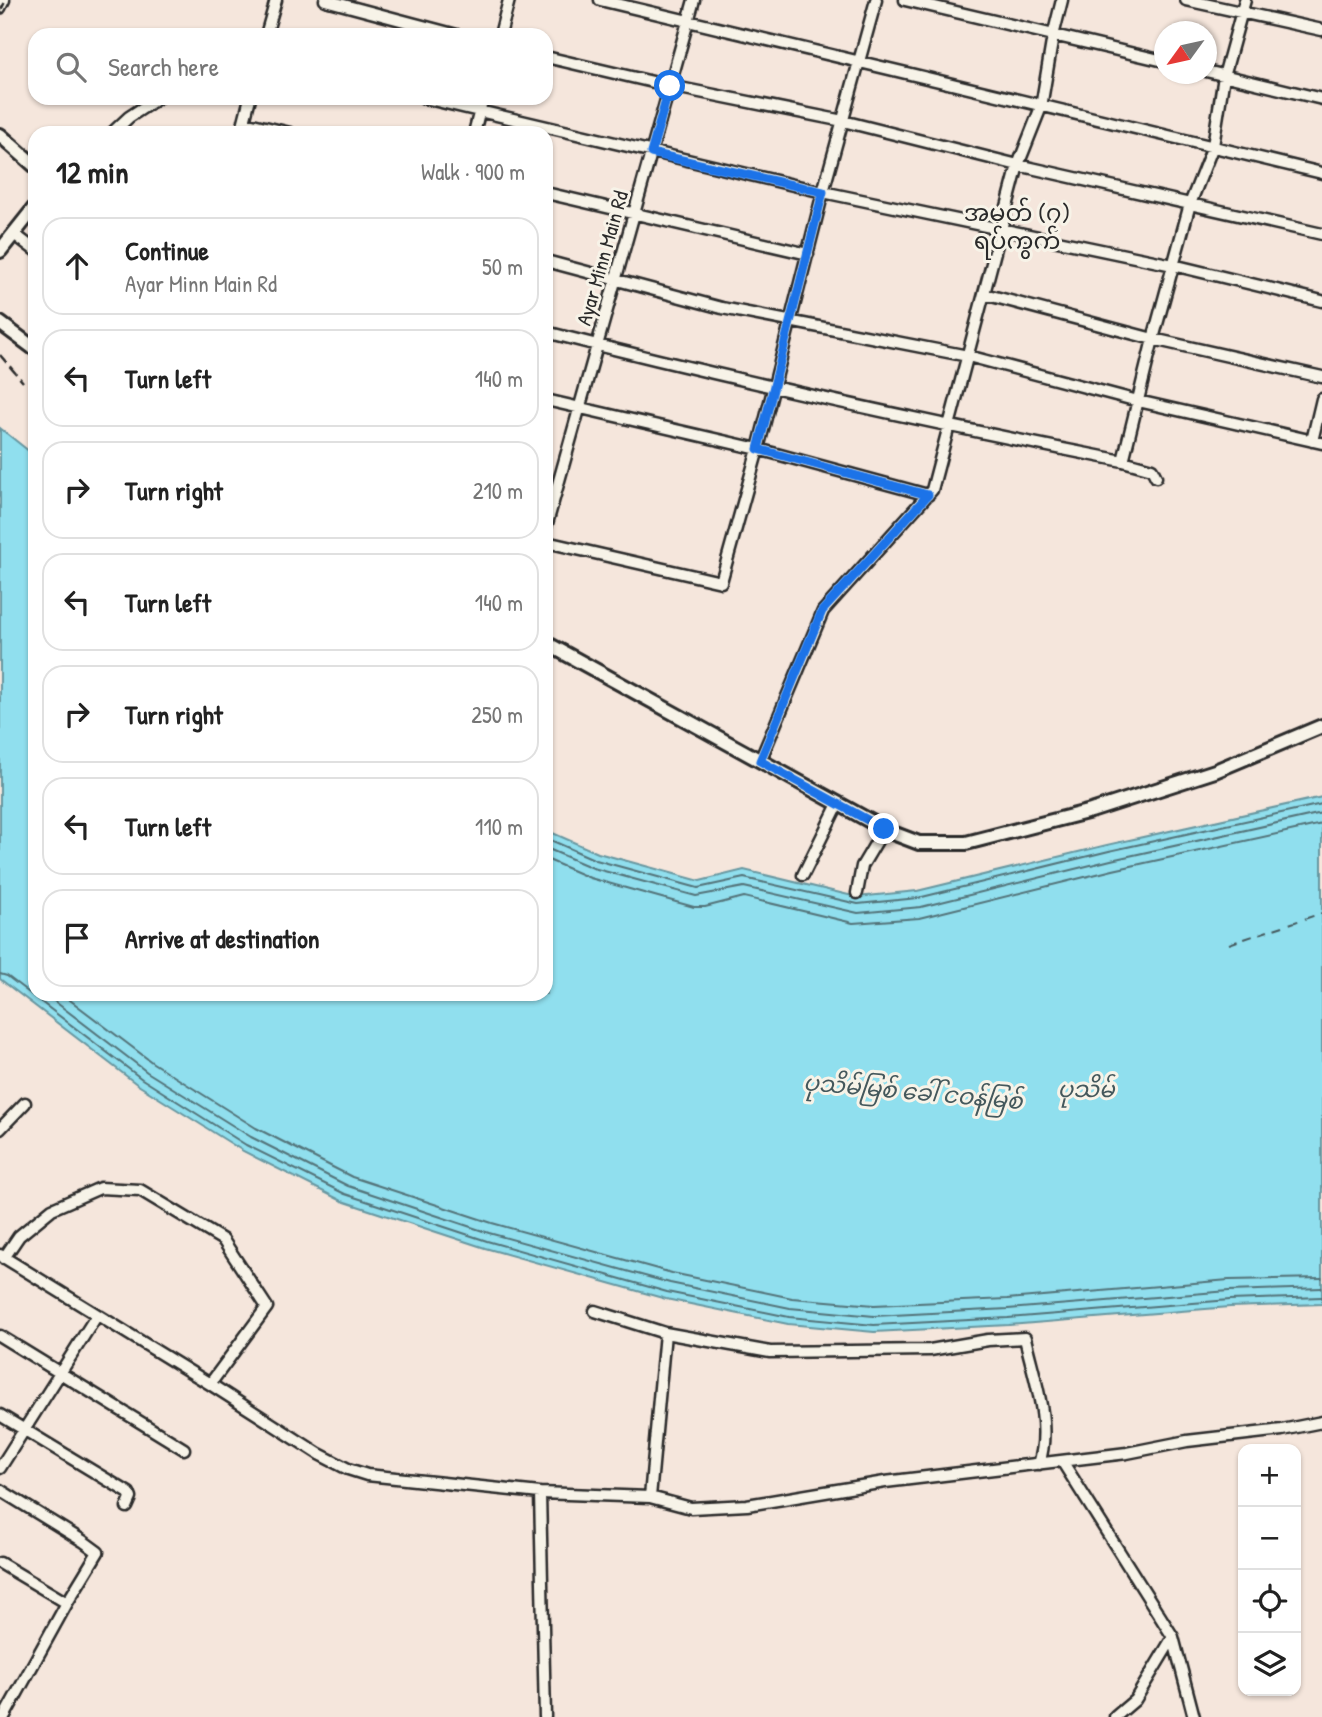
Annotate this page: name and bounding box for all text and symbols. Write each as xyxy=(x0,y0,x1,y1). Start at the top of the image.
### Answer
north arrow xyxy=(1154,21,1217,84)
search box xyxy=(28,28,553,105)
icon: search xyxy=(52,48,90,86)
text: Search here xyxy=(108,49,219,84)
route start xyxy=(654,70,685,101)
text: 12 min xyxy=(56,152,129,192)
text: Walk · 900 m xyxy=(421,156,525,187)
street label: Ayar Minn Main Rd xyxy=(569,187,635,329)
district label: အမှတ် (၇) ရပ်ကွက် xyxy=(964,196,1070,260)
text: Continue xyxy=(125,233,209,268)
icon: ahead xyxy=(58,247,96,285)
text: 50 m xyxy=(482,251,523,282)
text: Ayar Minn Main Rd xyxy=(125,268,277,299)
icon: left xyxy=(58,359,96,397)
text: Turn left xyxy=(125,361,211,396)
text: 140 m xyxy=(475,363,523,394)
icon: right xyxy=(58,471,96,509)
text: Turn right xyxy=(125,473,223,508)
text: 210 m xyxy=(473,475,523,506)
icon: left xyxy=(58,583,96,621)
text: Turn left xyxy=(125,585,211,620)
text: 140 m xyxy=(475,587,523,618)
icon: right xyxy=(58,695,96,733)
text: Turn right xyxy=(125,697,223,732)
text: 250 m xyxy=(471,699,523,730)
icon: left xyxy=(58,807,96,845)
text: Turn left xyxy=(125,809,211,844)
text: 110 m xyxy=(475,811,523,842)
route end xyxy=(868,813,899,844)
icon: arrive xyxy=(58,919,96,957)
text: Arrive at destination xyxy=(125,921,320,956)
water label: ပုသိမ်မြစ် ခေါ် ငဝန်မြစ် xyxy=(802,1066,1025,1120)
water label: ပုသိမ် xyxy=(1057,1073,1116,1108)
map controls xyxy=(1238,1444,1301,1696)
button: + xyxy=(1238,1444,1301,1507)
button: − xyxy=(1238,1507,1301,1570)
button: locate xyxy=(1238,1570,1301,1633)
button: layers xyxy=(1238,1633,1301,1696)

